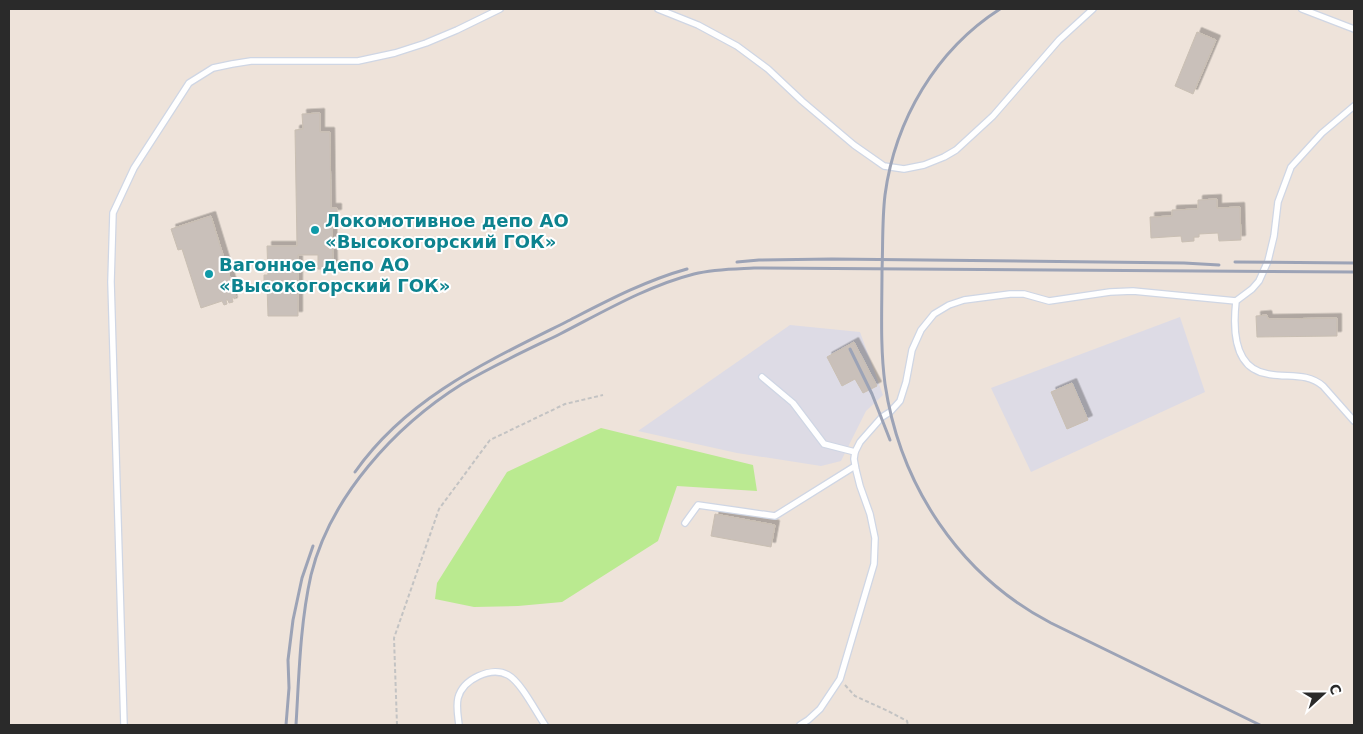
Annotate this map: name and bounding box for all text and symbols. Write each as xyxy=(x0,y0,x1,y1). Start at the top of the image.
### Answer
place label: Локомотивное депо АО «Высокогорский ГОК» xyxy=(325,210,569,252)
marker: Локомотивное депо АО «Высокогорский ГОК» xyxy=(309,224,321,236)
place label: Вагонное депо АО «Высокогорский ГОК» xyxy=(219,254,450,296)
marker: Вагонное депо АО «Высокогорский ГОК» xyxy=(203,268,215,280)
north arrow xyxy=(1298,669,1348,719)
text: С xyxy=(1326,682,1344,697)

